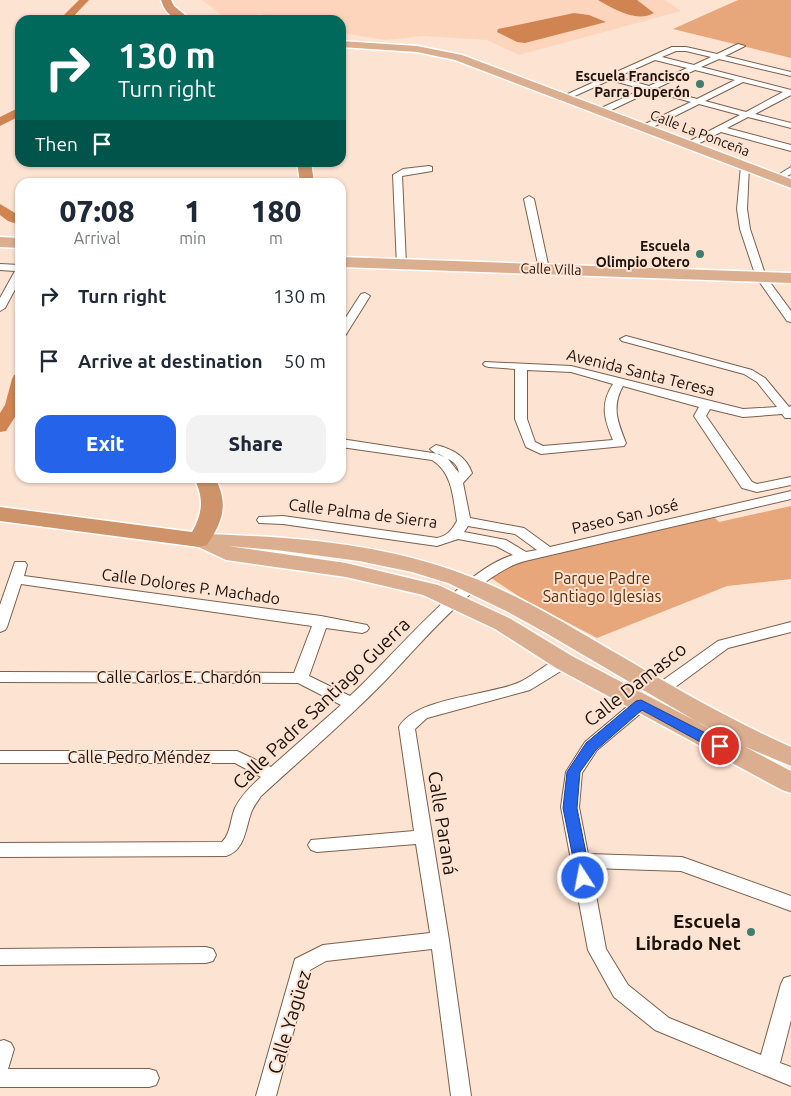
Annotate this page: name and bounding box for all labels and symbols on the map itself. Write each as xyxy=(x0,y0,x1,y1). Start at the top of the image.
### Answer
place label: Escuela Francisco Parra Duperón xyxy=(575,68,690,100)
marker: Escuela Francisco Parra Duperón xyxy=(694,78,706,90)
street label: Calle La Ponceña xyxy=(648,107,752,159)
place label: Escuela Olimpio Otero xyxy=(596,238,690,270)
marker: Escuela Olimpio Otero xyxy=(694,248,706,260)
street label: Calle Villa xyxy=(520,260,582,278)
street label: Avenida Santa Teresa xyxy=(565,345,717,399)
street label: Calle Palma de Sierra xyxy=(288,495,438,531)
street label: Paseo San José xyxy=(570,495,680,537)
street label: Calle Dolores P. Machado xyxy=(101,565,281,607)
park label: Parque Padre Santiago Iglesias xyxy=(543,569,661,605)
street label: Calle Padre Santiago Guerra xyxy=(228,613,414,793)
street label: Calle Damasco xyxy=(579,637,691,731)
street label: Calle Carlos E. Chardón xyxy=(96,668,262,686)
pin xyxy=(699,725,741,767)
street label: Calle Pedro Méndez xyxy=(68,748,210,766)
street label: Calle Paraná xyxy=(424,770,462,876)
position arrow xyxy=(556,851,608,903)
place label: Escuela Librado Net xyxy=(635,910,741,954)
marker: Escuela Librado Net xyxy=(745,926,757,938)
street label: Calle Yagüez xyxy=(263,967,315,1077)

